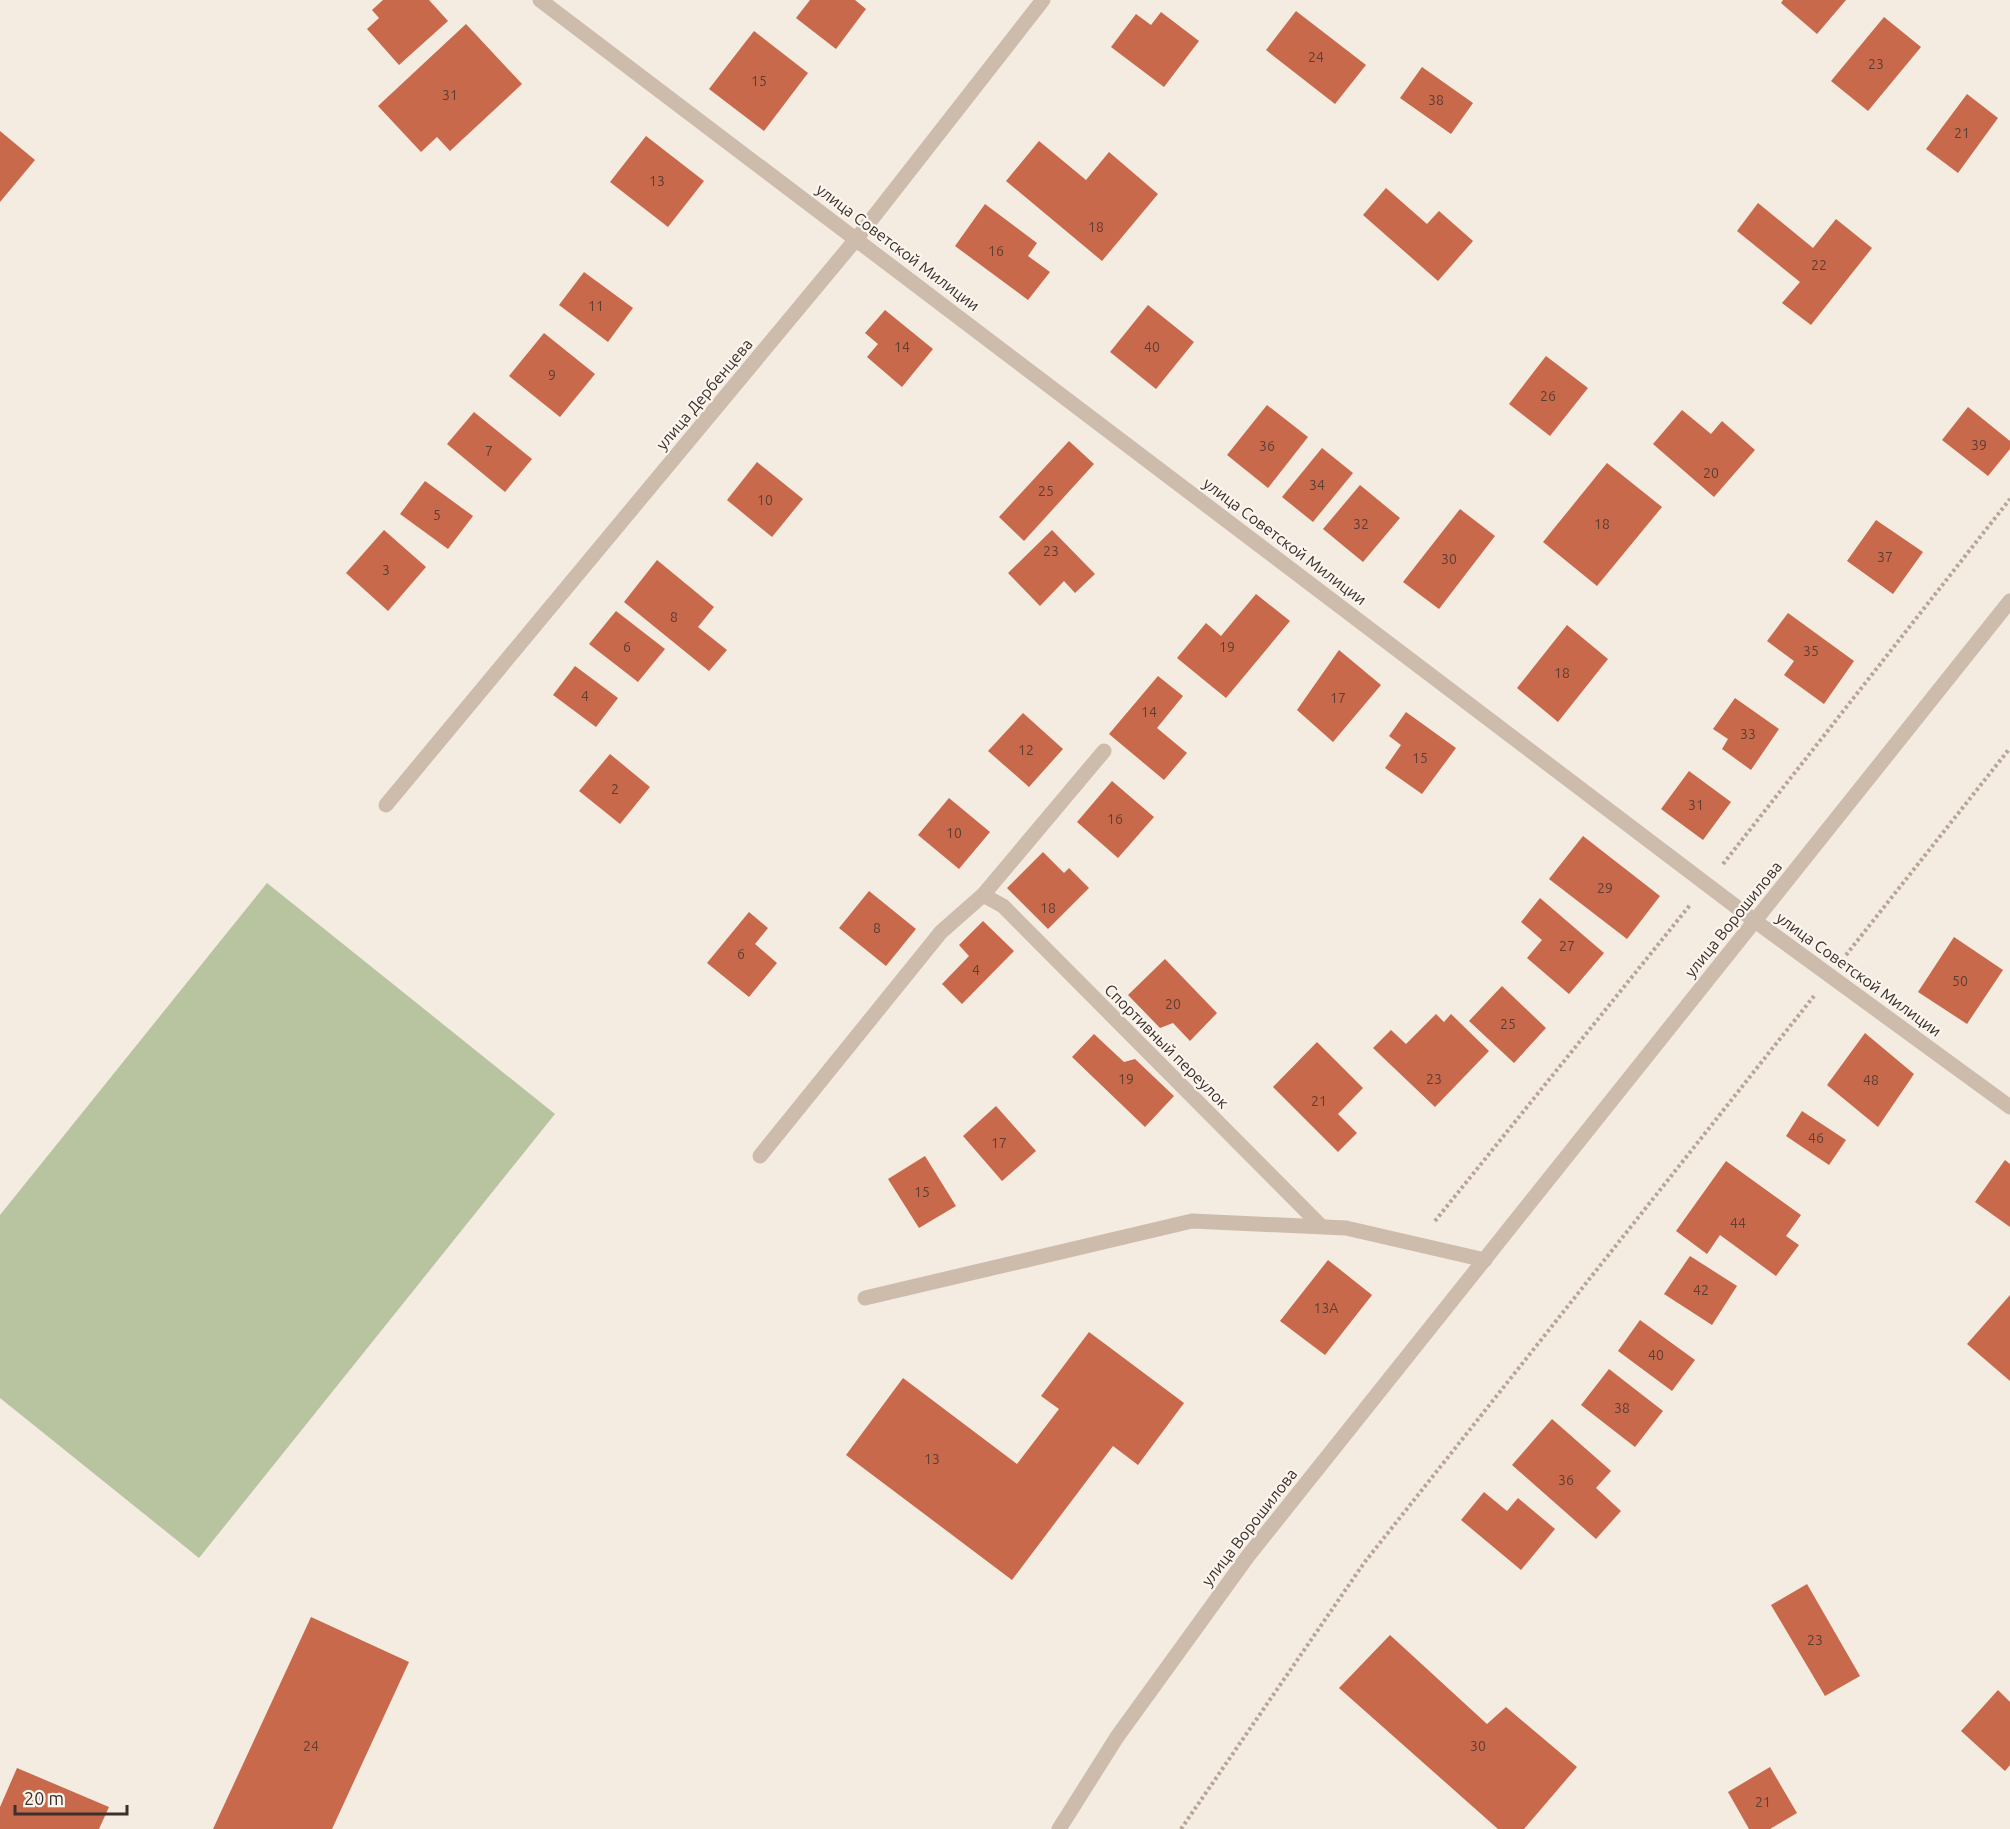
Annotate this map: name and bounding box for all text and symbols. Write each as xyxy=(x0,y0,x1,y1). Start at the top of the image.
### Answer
house number: 24 xyxy=(1308,49,1324,65)
house number: 23 xyxy=(1868,56,1884,72)
house number: 15 xyxy=(751,73,767,89)
house number: 31 xyxy=(442,87,458,103)
house number: 38 xyxy=(1428,92,1444,108)
house number: 21 xyxy=(1954,125,1970,141)
house number: 13 xyxy=(649,173,665,189)
street label: улица Советской Милиции xyxy=(813,180,983,314)
house number: 18 xyxy=(1088,219,1104,235)
house number: 16 xyxy=(988,243,1004,259)
house number: 22 xyxy=(1811,257,1827,273)
house number: 11 xyxy=(588,298,604,314)
street label: улица Дербенцева xyxy=(652,335,756,453)
house number: 14 xyxy=(894,339,910,355)
house number: 40 xyxy=(1144,339,1160,355)
house number: 9 xyxy=(548,367,556,383)
house number: 26 xyxy=(1540,388,1556,404)
house number: 39 xyxy=(1971,437,1987,453)
house number: 36 xyxy=(1259,438,1275,454)
house number: 7 xyxy=(485,443,493,459)
house number: 20 xyxy=(1703,465,1719,481)
street label: улица Советской Милиции xyxy=(1200,474,1370,608)
house number: 34 xyxy=(1309,477,1325,493)
house number: 25 xyxy=(1038,483,1054,499)
house number: 10 xyxy=(757,492,773,508)
house number: 5 xyxy=(433,507,441,523)
house number: 32 xyxy=(1353,516,1369,532)
house number: 18 xyxy=(1594,516,1610,532)
house number: 23 xyxy=(1043,543,1059,559)
house number: 37 xyxy=(1877,549,1893,565)
house number: 30 xyxy=(1441,551,1457,567)
house number: 3 xyxy=(382,562,390,578)
house number: 8 xyxy=(670,609,678,625)
house number: 6 xyxy=(623,639,631,655)
house number: 19 xyxy=(1219,639,1235,655)
house number: 35 xyxy=(1803,643,1819,659)
house number: 18 xyxy=(1554,665,1570,681)
house number: 4 xyxy=(581,688,589,704)
house number: 17 xyxy=(1330,690,1346,706)
house number: 14 xyxy=(1141,704,1157,720)
house number: 33 xyxy=(1740,726,1756,742)
house number: 12 xyxy=(1018,742,1034,758)
house number: 15 xyxy=(1412,750,1428,766)
house number: 2 xyxy=(611,781,619,797)
house number: 31 xyxy=(1688,797,1704,813)
house number: 16 xyxy=(1107,811,1123,827)
house number: 10 xyxy=(946,825,962,841)
street label: улица Ворошилова xyxy=(1681,857,1785,981)
house number: 29 xyxy=(1597,880,1613,896)
house number: 18 xyxy=(1040,900,1056,916)
street label: улица Советской Милиции xyxy=(1773,908,1945,1040)
house number: 8 xyxy=(873,920,881,936)
house number: 27 xyxy=(1559,938,1575,954)
house number: 6 xyxy=(737,946,745,962)
house number: 4 xyxy=(972,962,980,978)
house number: 50 xyxy=(1952,973,1968,989)
street label: Спортивный переулок xyxy=(1101,980,1233,1112)
house number: 20 xyxy=(1165,996,1181,1012)
house number: 25 xyxy=(1500,1016,1516,1032)
house number: 19 xyxy=(1118,1071,1134,1087)
house number: 23 xyxy=(1426,1071,1442,1087)
house number: 48 xyxy=(1863,1072,1879,1088)
house number: 21 xyxy=(1311,1093,1327,1109)
house number: 46 xyxy=(1808,1130,1824,1146)
house number: 17 xyxy=(991,1135,1007,1151)
house number: 15 xyxy=(914,1184,930,1200)
house number: 44 xyxy=(1730,1215,1746,1231)
house number: 42 xyxy=(1693,1282,1709,1298)
house number: 13А xyxy=(1314,1300,1338,1316)
house number: 40 xyxy=(1648,1347,1664,1363)
house number: 38 xyxy=(1614,1400,1630,1416)
house number: 13 xyxy=(924,1451,940,1467)
street label: улица Ворошилова xyxy=(1198,1465,1300,1589)
house number: 36 xyxy=(1558,1472,1574,1488)
house number: 23 xyxy=(1807,1632,1823,1648)
house number: 24 xyxy=(303,1738,319,1754)
house number: 30 xyxy=(1470,1738,1486,1754)
scale bar xyxy=(15,1778,128,1816)
text: 20 m xyxy=(24,1788,64,1808)
house number: 21 xyxy=(1755,1794,1771,1810)

